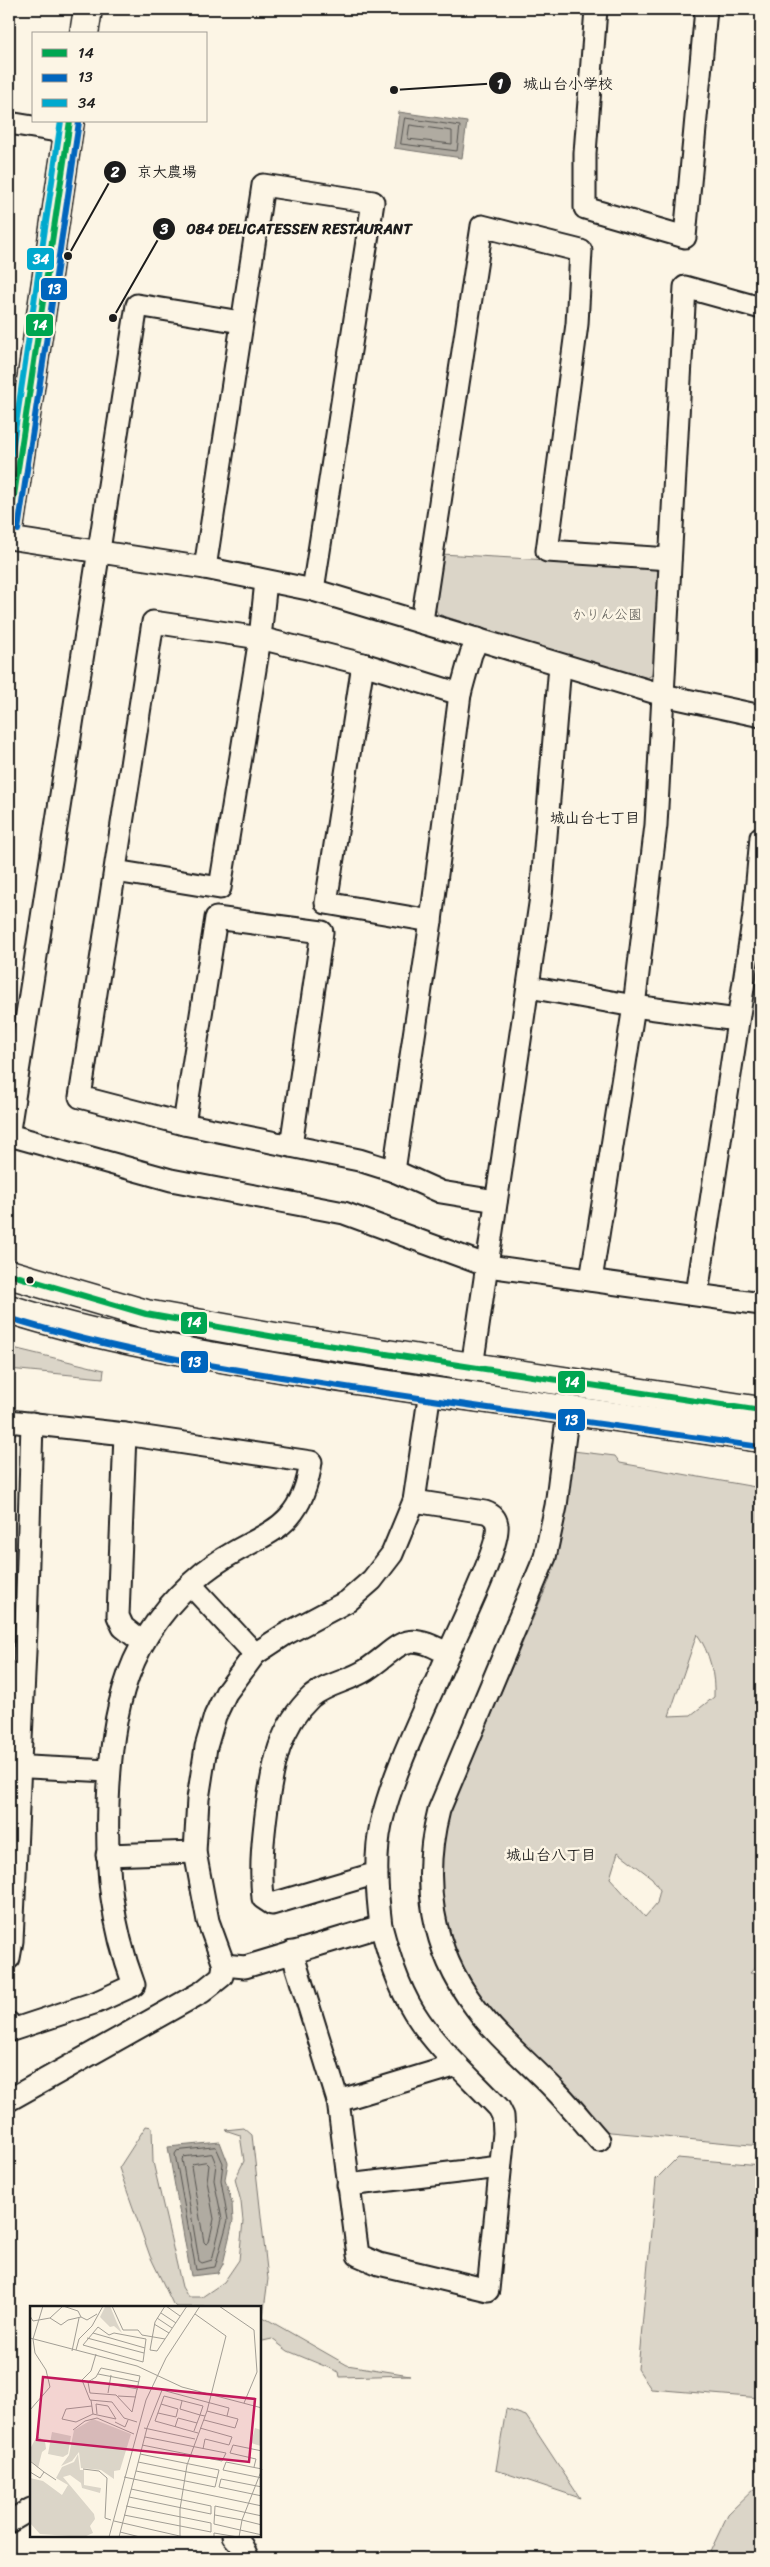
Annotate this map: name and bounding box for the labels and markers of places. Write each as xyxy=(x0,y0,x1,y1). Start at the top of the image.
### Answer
callout: 城山台小学校 xyxy=(488,68,623,98)
callout: 京大農場 xyxy=(102,157,207,187)
callout: 084 DELICATESSEN RESTAURANT xyxy=(152,214,422,244)
unlabelled marker xyxy=(25,1275,35,1285)

